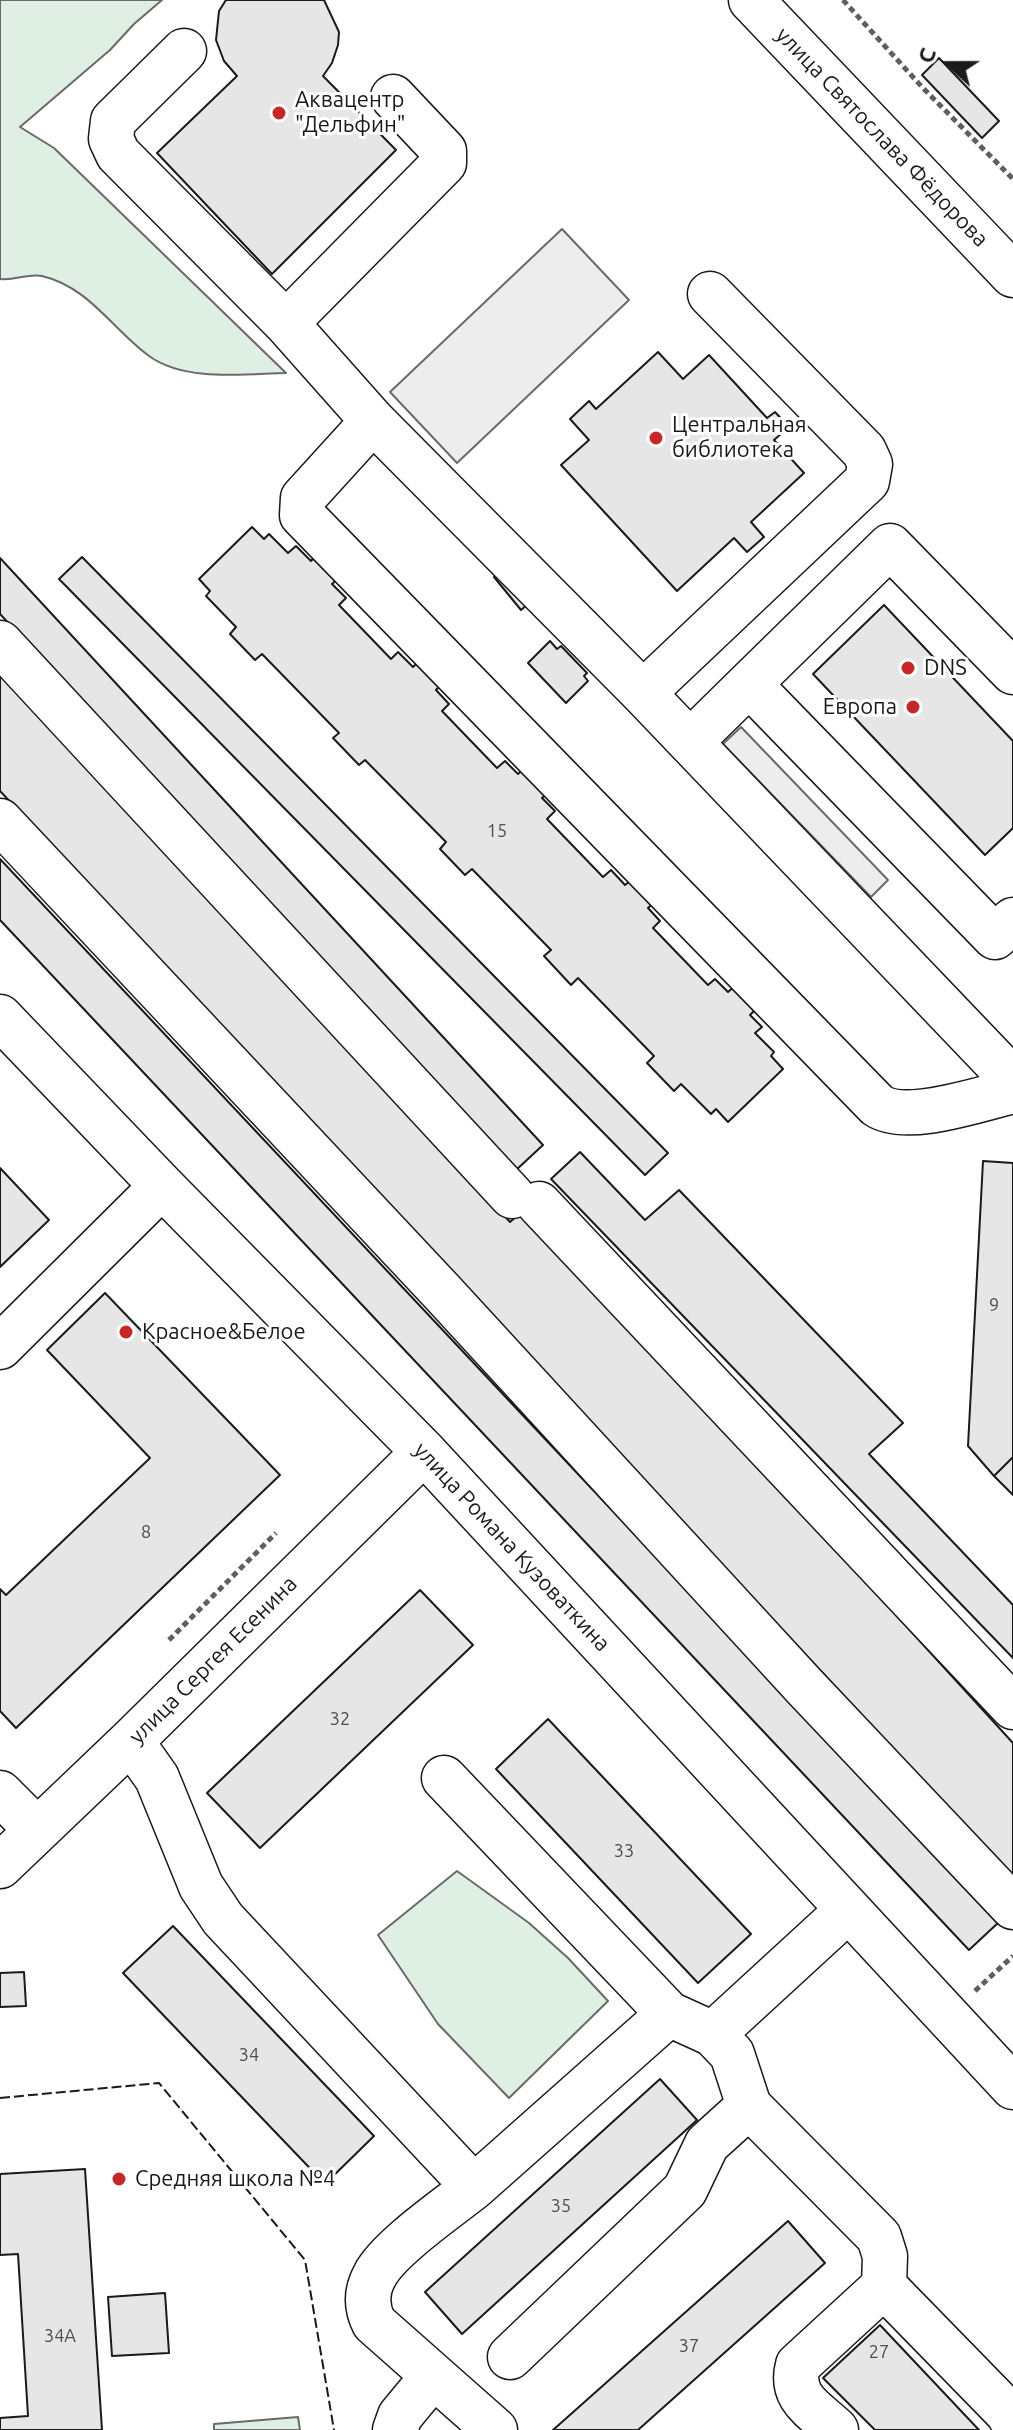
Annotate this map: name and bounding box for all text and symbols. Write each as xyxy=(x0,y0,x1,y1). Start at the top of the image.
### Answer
street label: улица Святослава Фёдорова xyxy=(770,22,994,252)
north arrow xyxy=(909,24,989,104)
place label: Аквацентр "Дельфин" xyxy=(295,87,406,138)
marker: Аквацентр "Дельфин" xyxy=(270,104,288,122)
place label: Центральная библиотека xyxy=(672,412,807,464)
marker: Центральная библиотека xyxy=(647,429,665,447)
place label: DNS xyxy=(924,655,967,681)
marker: DNS xyxy=(899,659,917,677)
place label: Европа xyxy=(823,694,897,720)
marker: Европа xyxy=(904,698,922,716)
house number: 15 xyxy=(487,820,507,842)
house number: 9 xyxy=(989,1294,999,1316)
place label: Красное&Белое xyxy=(142,1319,306,1345)
marker: Красное&Белое xyxy=(117,1323,135,1341)
street label: улица Романа Кузоваткина xyxy=(408,1437,616,1657)
house number: 8 xyxy=(141,1521,151,1543)
street label: улица Сергея Есенина xyxy=(124,1571,302,1749)
house number: 32 xyxy=(330,1708,350,1730)
house number: 33 xyxy=(614,1840,634,1862)
house number: 34 xyxy=(239,2044,259,2066)
place label: Средняя школа №4 xyxy=(135,2166,335,2192)
marker: Средняя школа №4 xyxy=(110,2170,128,2188)
house number: 35 xyxy=(551,2195,571,2217)
house number: 34А xyxy=(44,2325,76,2347)
house number: 37 xyxy=(679,2335,699,2357)
house number: 27 xyxy=(869,2341,889,2363)

